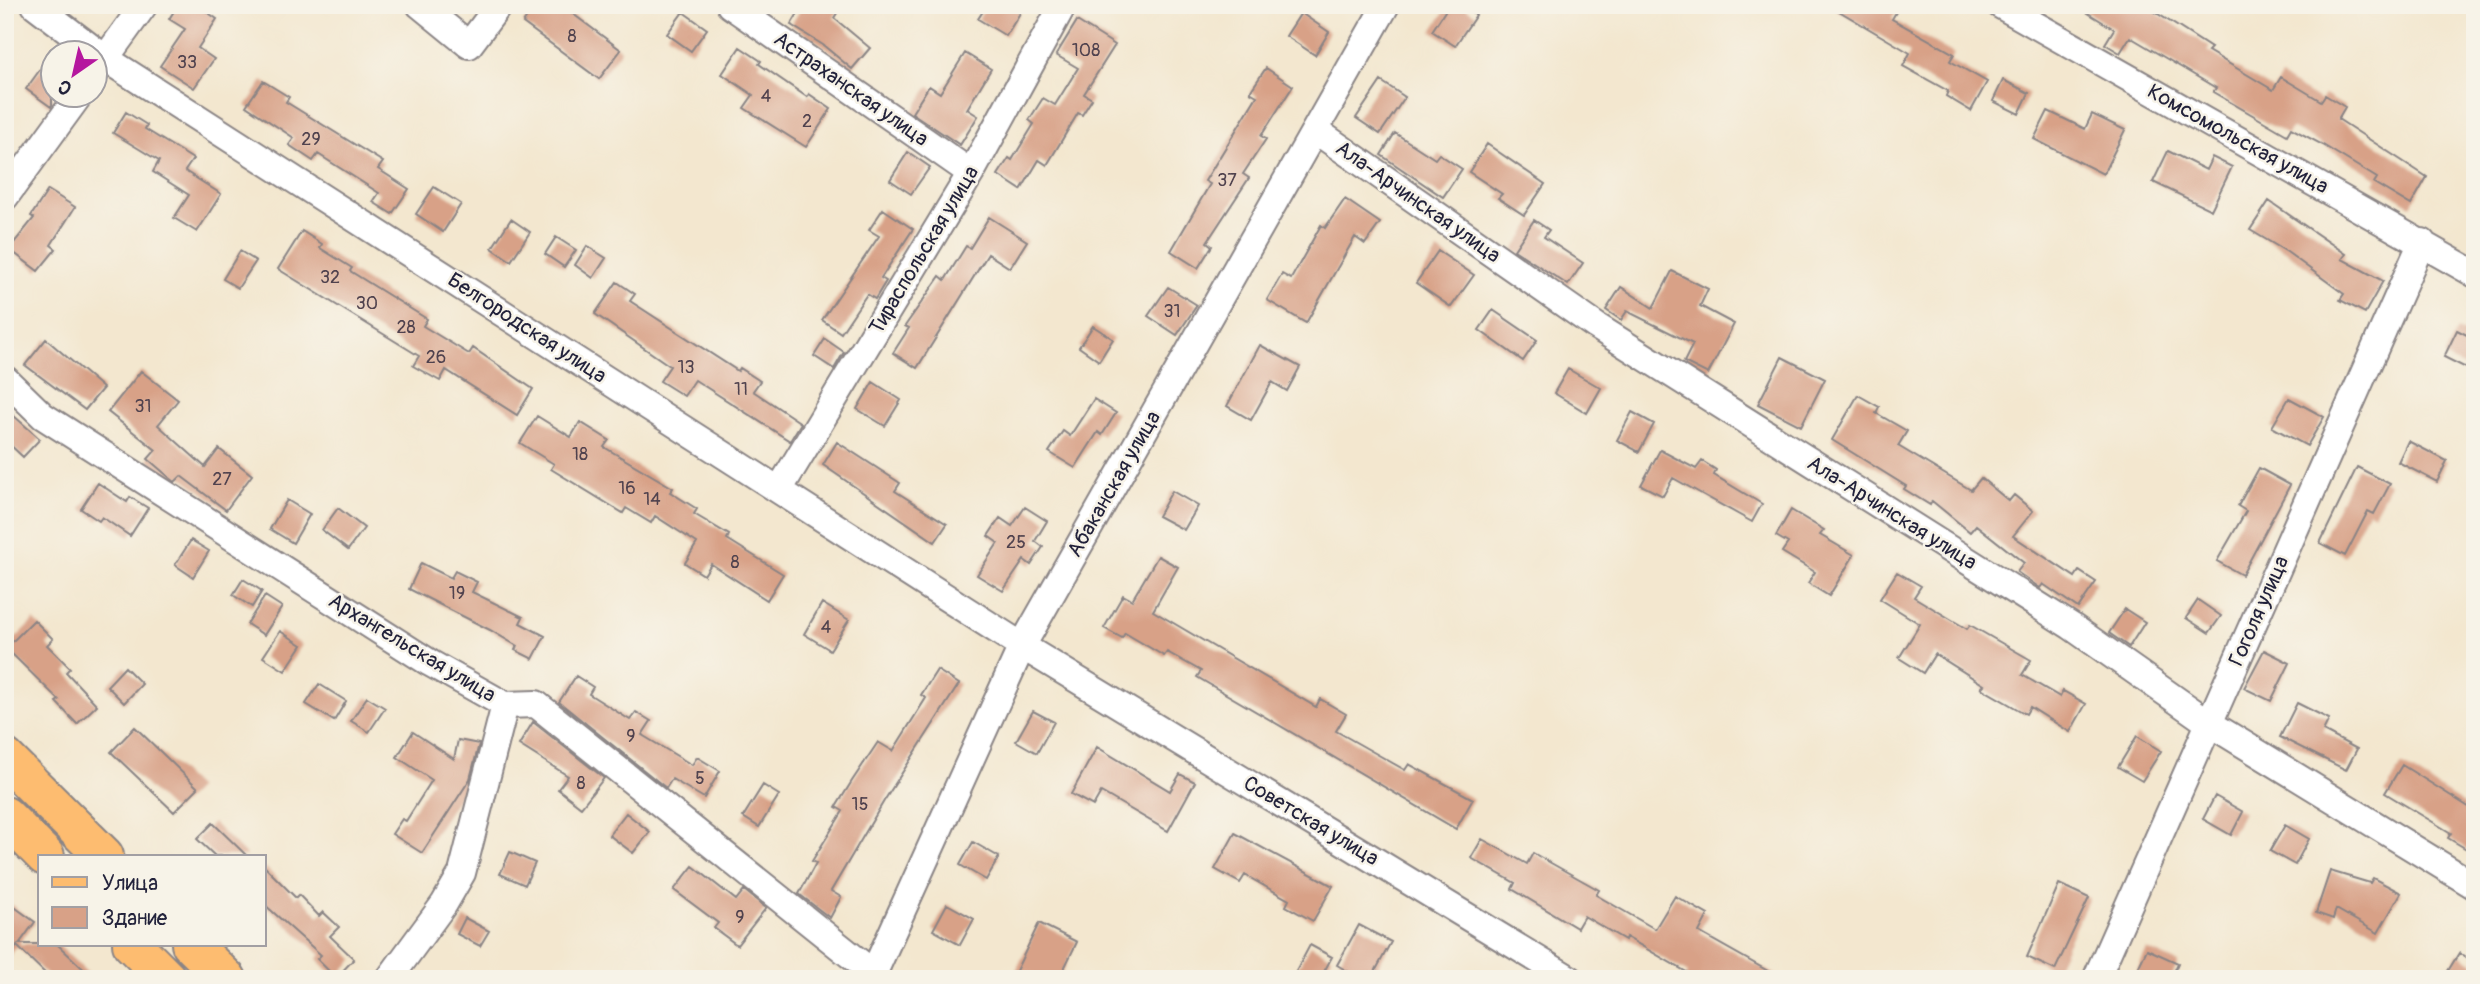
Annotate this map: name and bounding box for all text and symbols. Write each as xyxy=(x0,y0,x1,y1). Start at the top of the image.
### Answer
house number: 8 xyxy=(567,25,577,48)
street label: Астраханская улица xyxy=(768,26,934,152)
north arrow xyxy=(38,38,108,108)
house number: 108 xyxy=(1072,39,1100,62)
house number: 33 xyxy=(177,51,197,74)
text: С xyxy=(53,74,77,100)
street label: Комсомольская улица xyxy=(2143,78,2333,200)
house number: 4 xyxy=(761,85,772,108)
house number: 2 xyxy=(802,110,812,133)
house number: 29 xyxy=(301,128,321,151)
street label: Ала-Арчинская улица xyxy=(1330,135,1506,269)
street label: Тираспольская улица xyxy=(863,161,985,339)
house number: 37 xyxy=(1217,169,1237,192)
house number: 32 xyxy=(320,266,340,289)
street label: Белгородская улица xyxy=(442,267,612,389)
house number: 30 xyxy=(356,292,378,315)
house number: 31 xyxy=(1163,300,1181,323)
house number: 28 xyxy=(396,316,416,339)
house number: 26 xyxy=(426,346,446,369)
house number: 13 xyxy=(677,356,695,379)
house number: 11 xyxy=(734,378,748,401)
house number: 31 xyxy=(134,395,152,418)
street label: Абаканская улица xyxy=(1061,406,1167,562)
house number: 18 xyxy=(572,443,588,466)
street label: Ала-Арчинская улица xyxy=(1802,450,1982,576)
house number: 27 xyxy=(212,468,232,491)
house number: 16 xyxy=(618,477,636,500)
house number: 14 xyxy=(643,488,661,511)
house number: 25 xyxy=(1006,531,1026,554)
house number: 8 xyxy=(730,551,740,574)
street label: Гоголя улица xyxy=(2223,552,2295,670)
house number: 19 xyxy=(449,582,465,605)
street label: Архангельская улица xyxy=(323,587,501,709)
house number: 4 xyxy=(821,616,832,639)
house number: 9 xyxy=(626,725,636,748)
house number: 5 xyxy=(695,767,705,790)
street label: Советская улица xyxy=(1238,770,1384,872)
house number: 8 xyxy=(576,772,586,795)
house number: 15 xyxy=(852,793,868,816)
legend xyxy=(38,855,266,946)
text: Улица xyxy=(102,870,158,897)
text: Здание xyxy=(102,905,168,932)
house number: 9 xyxy=(735,906,745,929)

